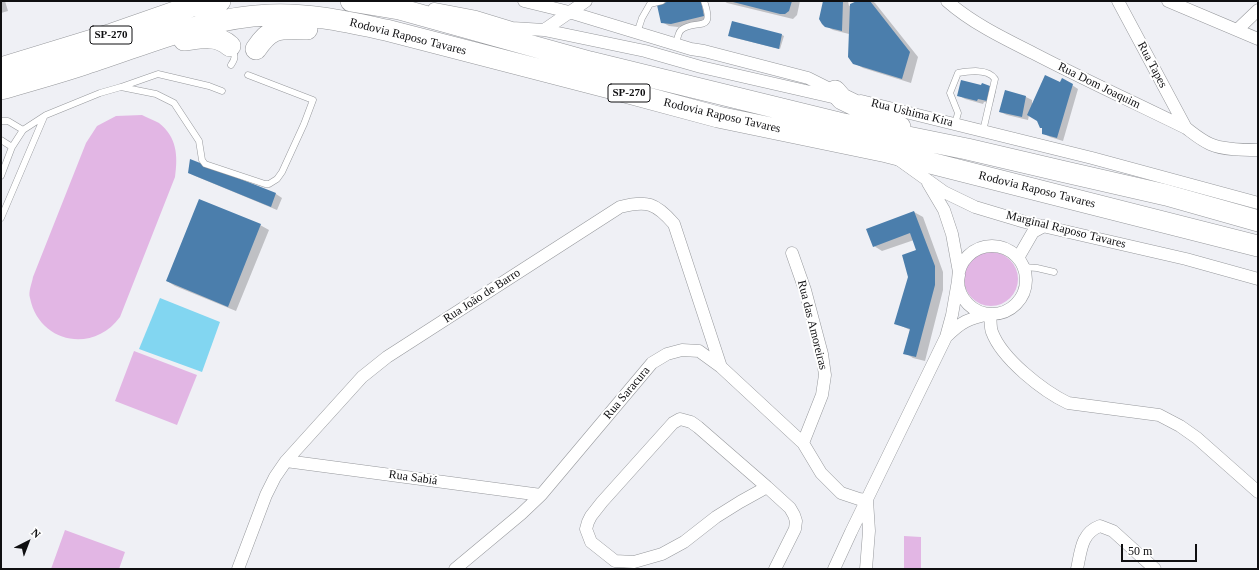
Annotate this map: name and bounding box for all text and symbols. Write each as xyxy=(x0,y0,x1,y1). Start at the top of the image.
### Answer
street label: Rodovia Raposo Tavares xyxy=(348,16,468,58)
road number: SP-270 xyxy=(90,26,132,44)
street label: Rua Tapes xyxy=(1134,39,1170,91)
street label: Rua Dom Joaquim xyxy=(1055,60,1143,112)
road number: SP-270 xyxy=(608,84,650,102)
street label: Rodovia Raposo Tavares xyxy=(662,96,782,136)
street label: Rua Ushima Kira xyxy=(870,96,954,130)
street label: Rodovia Raposo Tavares xyxy=(977,169,1097,211)
street label: Marginal Raposo Tavares xyxy=(1005,208,1127,252)
street label: Rua João de Barro xyxy=(441,266,523,326)
street label: Rua das Amoreiras xyxy=(794,279,830,371)
street label: Rua Saracura xyxy=(601,364,653,422)
street label: Rua Sabiá xyxy=(388,467,438,489)
north arrow xyxy=(8,522,48,562)
text: N xyxy=(29,526,43,540)
scale bar xyxy=(1123,536,1199,562)
text: 50 m xyxy=(1128,544,1152,558)

